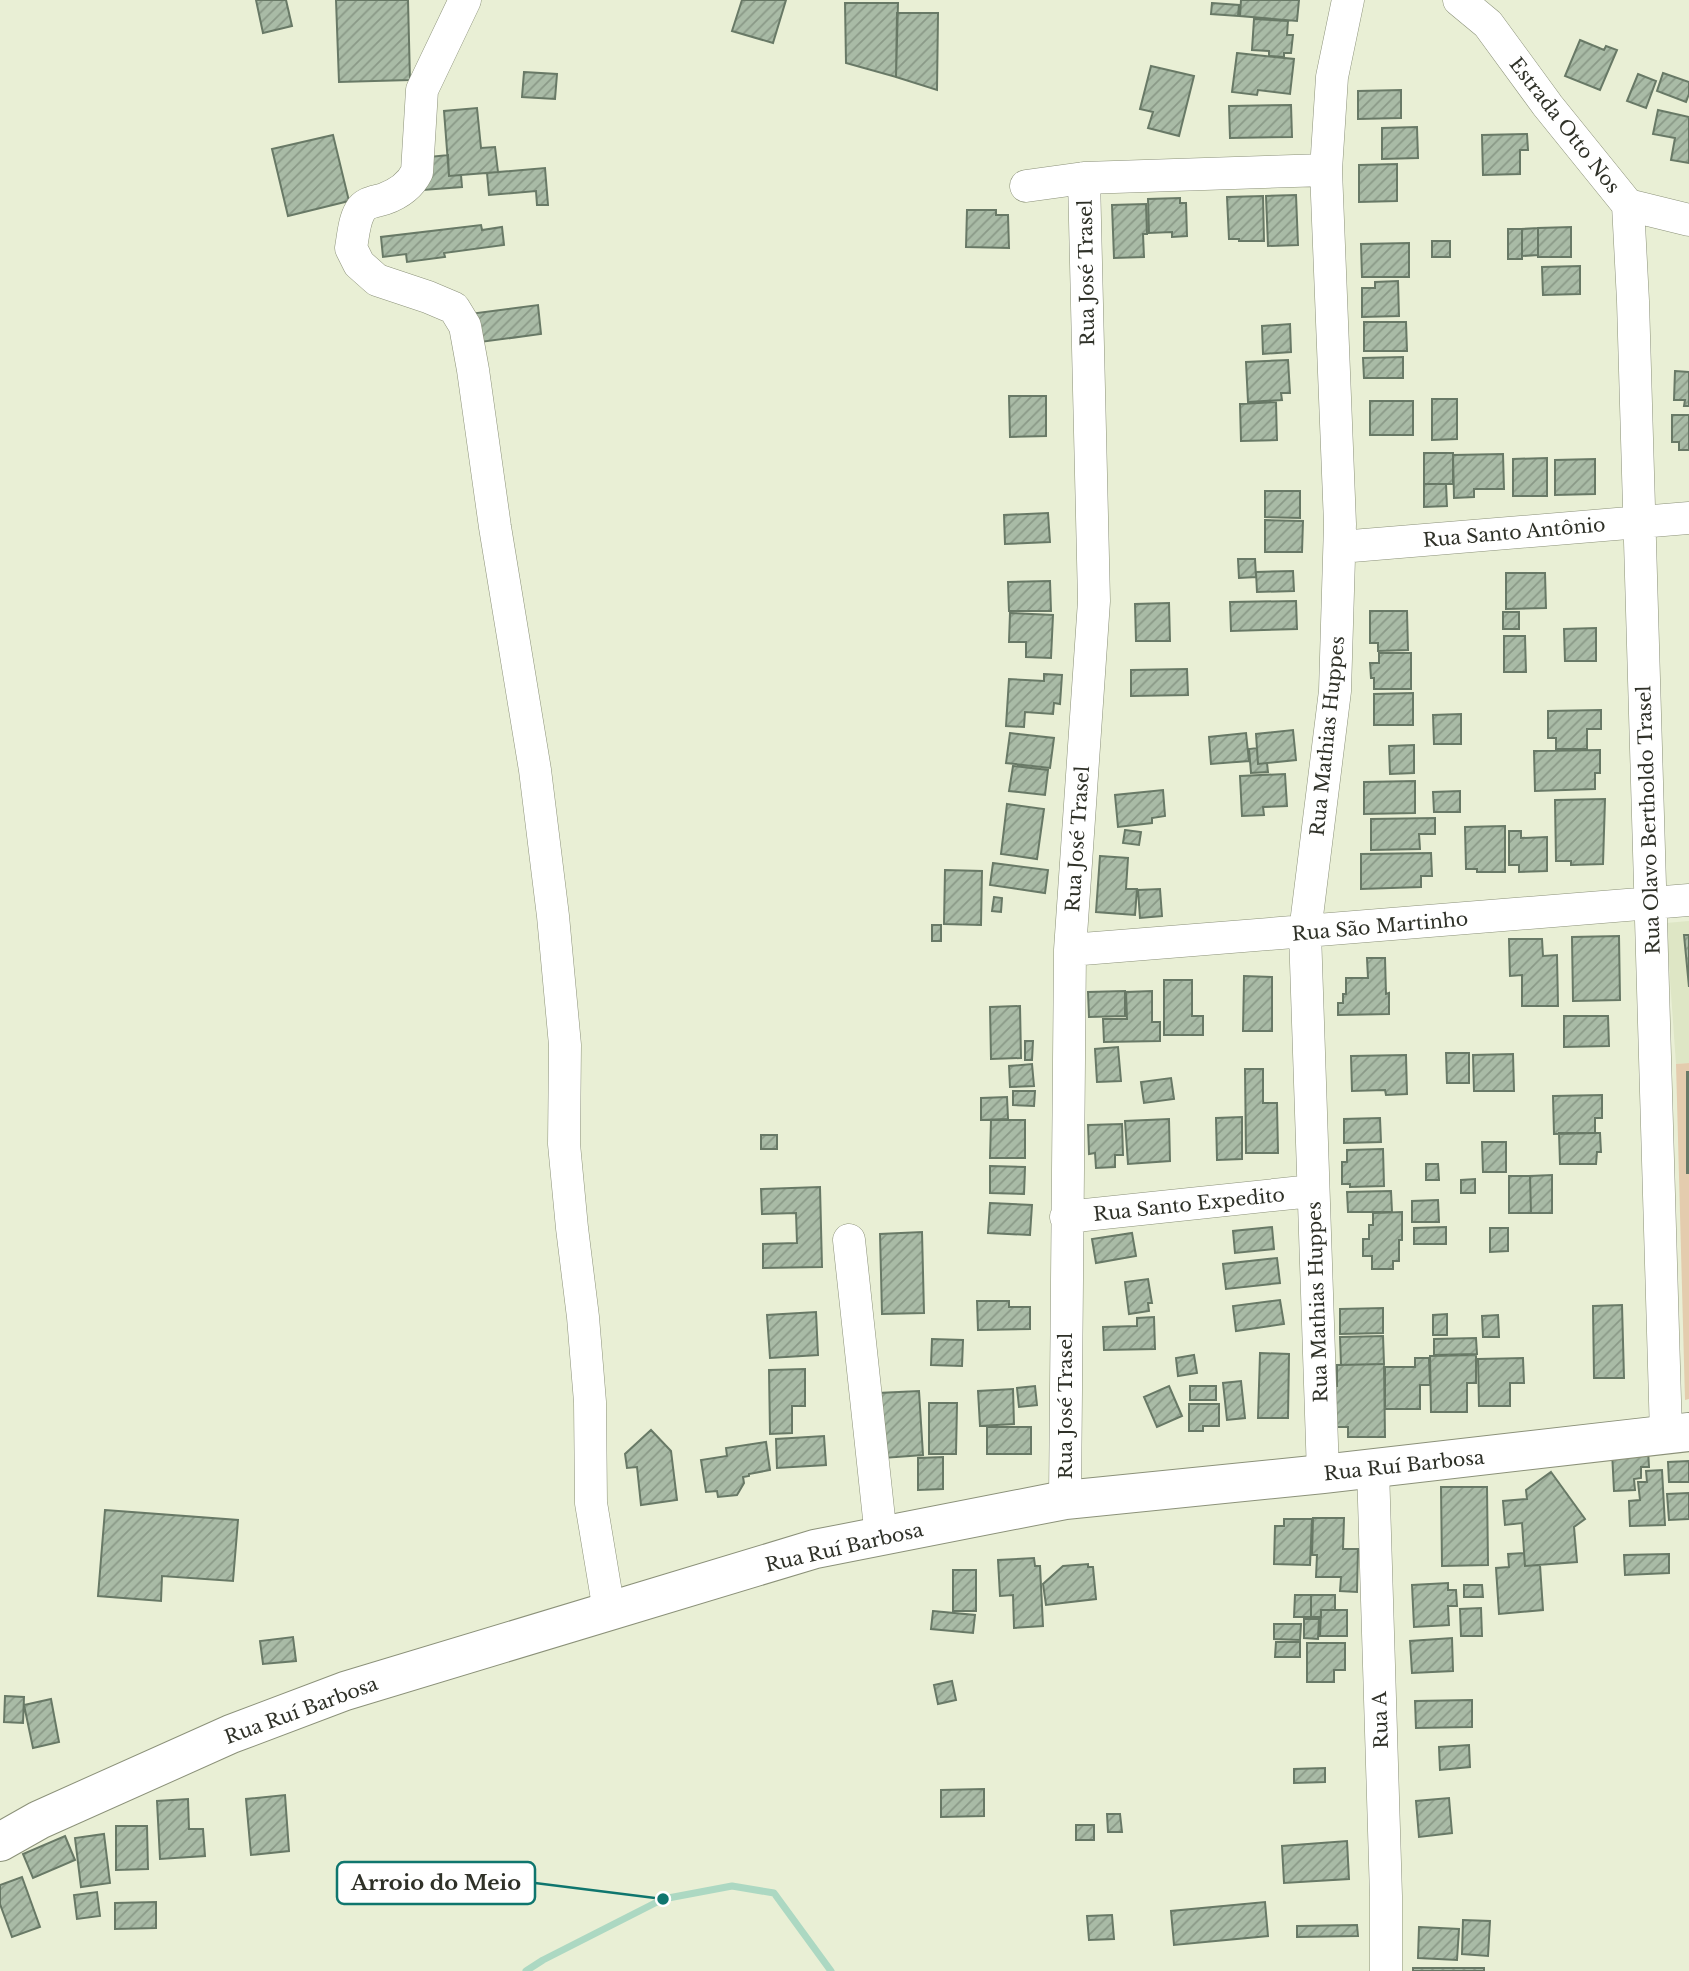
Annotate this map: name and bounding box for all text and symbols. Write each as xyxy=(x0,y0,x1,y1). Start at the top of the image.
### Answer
street label: Estrada Otto Nos xyxy=(1505,53,1625,198)
street label: Rua José Trasel xyxy=(1074,200,1099,346)
street label: Rua Santo Antônio xyxy=(1422,513,1606,552)
street label: Rua Mathias Huppes xyxy=(1306,635,1349,837)
street label: Rua Olavo Bertholdo Trasel xyxy=(1632,685,1665,955)
street label: Rua José Trasel xyxy=(1061,765,1094,913)
street label: Rua São Martinho xyxy=(1291,907,1469,946)
street label: Rua Santo Expedito xyxy=(1092,1183,1286,1226)
street label: Rua Mathias Huppes xyxy=(1302,1201,1333,1403)
street label: Rua José Trasel xyxy=(1054,1333,1077,1479)
street label: Rua Ruí Barbosa xyxy=(1323,1446,1486,1485)
street label: Rua Ruí Barbosa xyxy=(763,1518,926,1577)
street label: Rua Ruí Barbosa xyxy=(221,1672,381,1749)
street label: Rua A xyxy=(1368,1691,1393,1749)
callout: Arroio do Meio xyxy=(337,1862,535,1904)
text: Arroio do Meio xyxy=(350,1870,521,1896)

